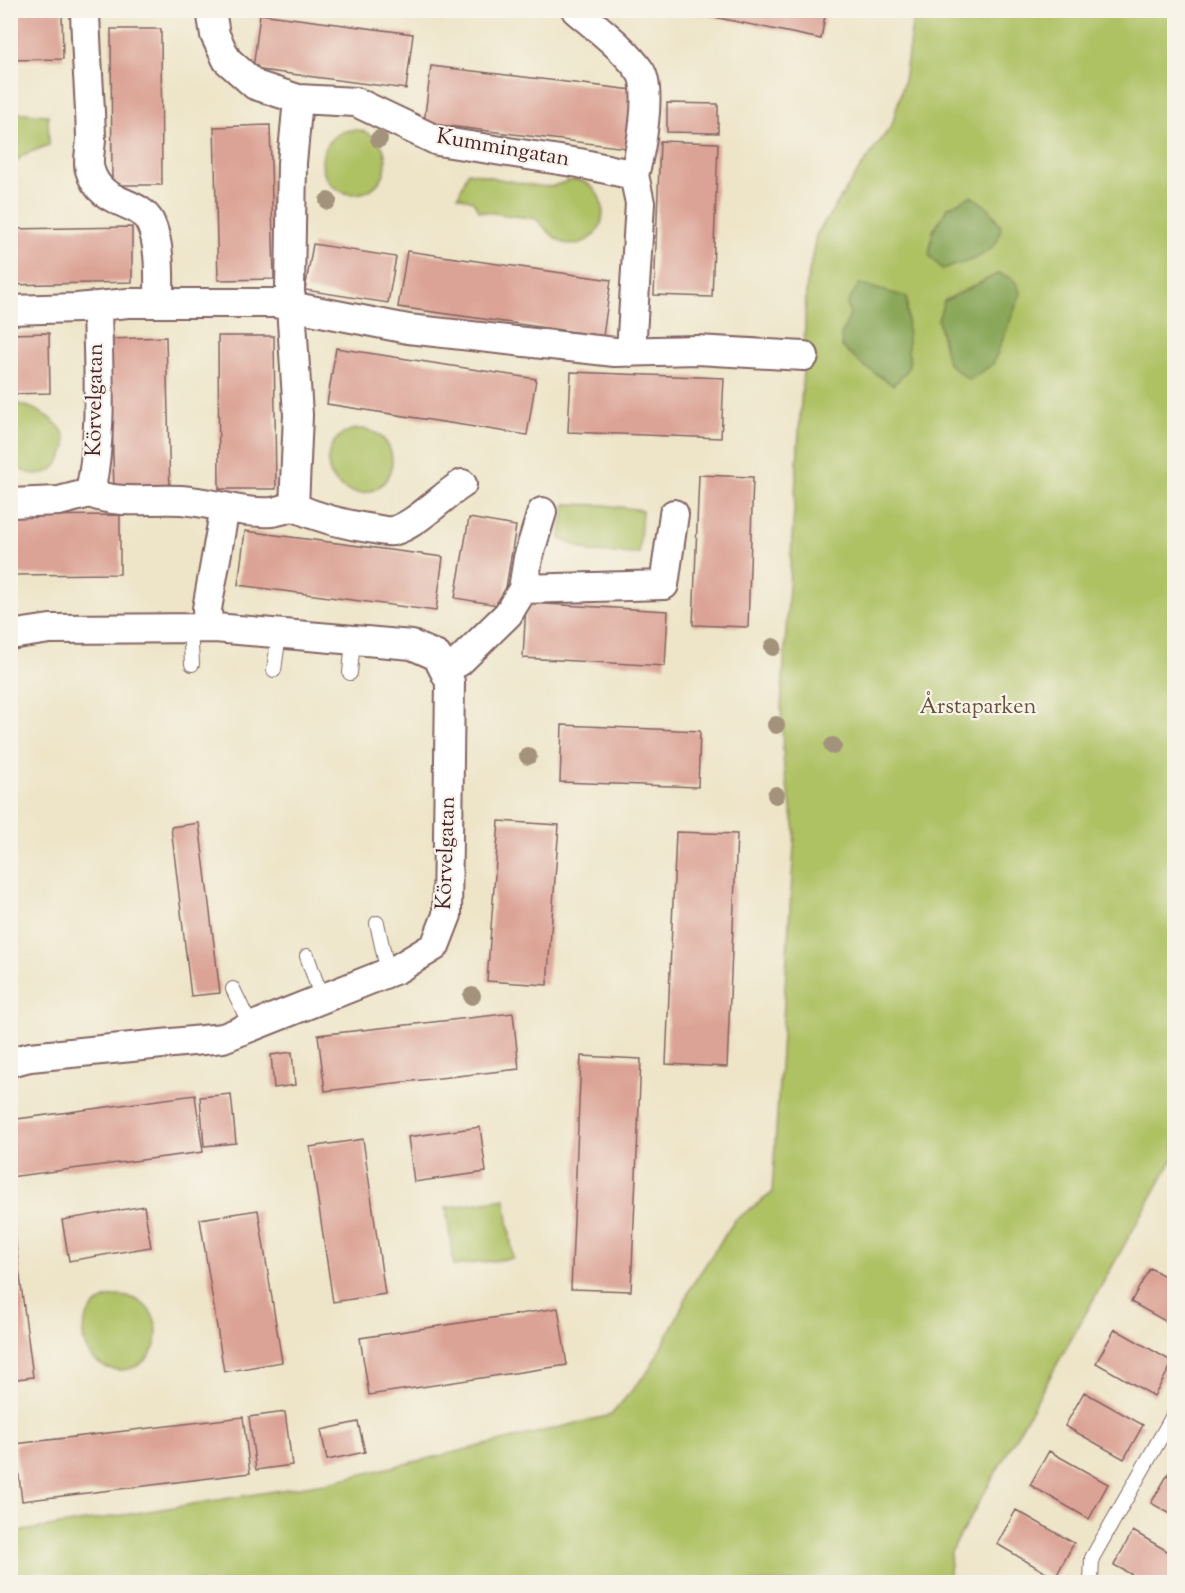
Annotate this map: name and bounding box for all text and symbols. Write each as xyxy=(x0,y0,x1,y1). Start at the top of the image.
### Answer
street label: Kummingatan xyxy=(434,122,572,176)
street label: Körvelgatan xyxy=(79,343,113,457)
park label: Årstaparken xyxy=(920,691,1036,724)
street label: Körvelgatan xyxy=(429,796,465,910)

